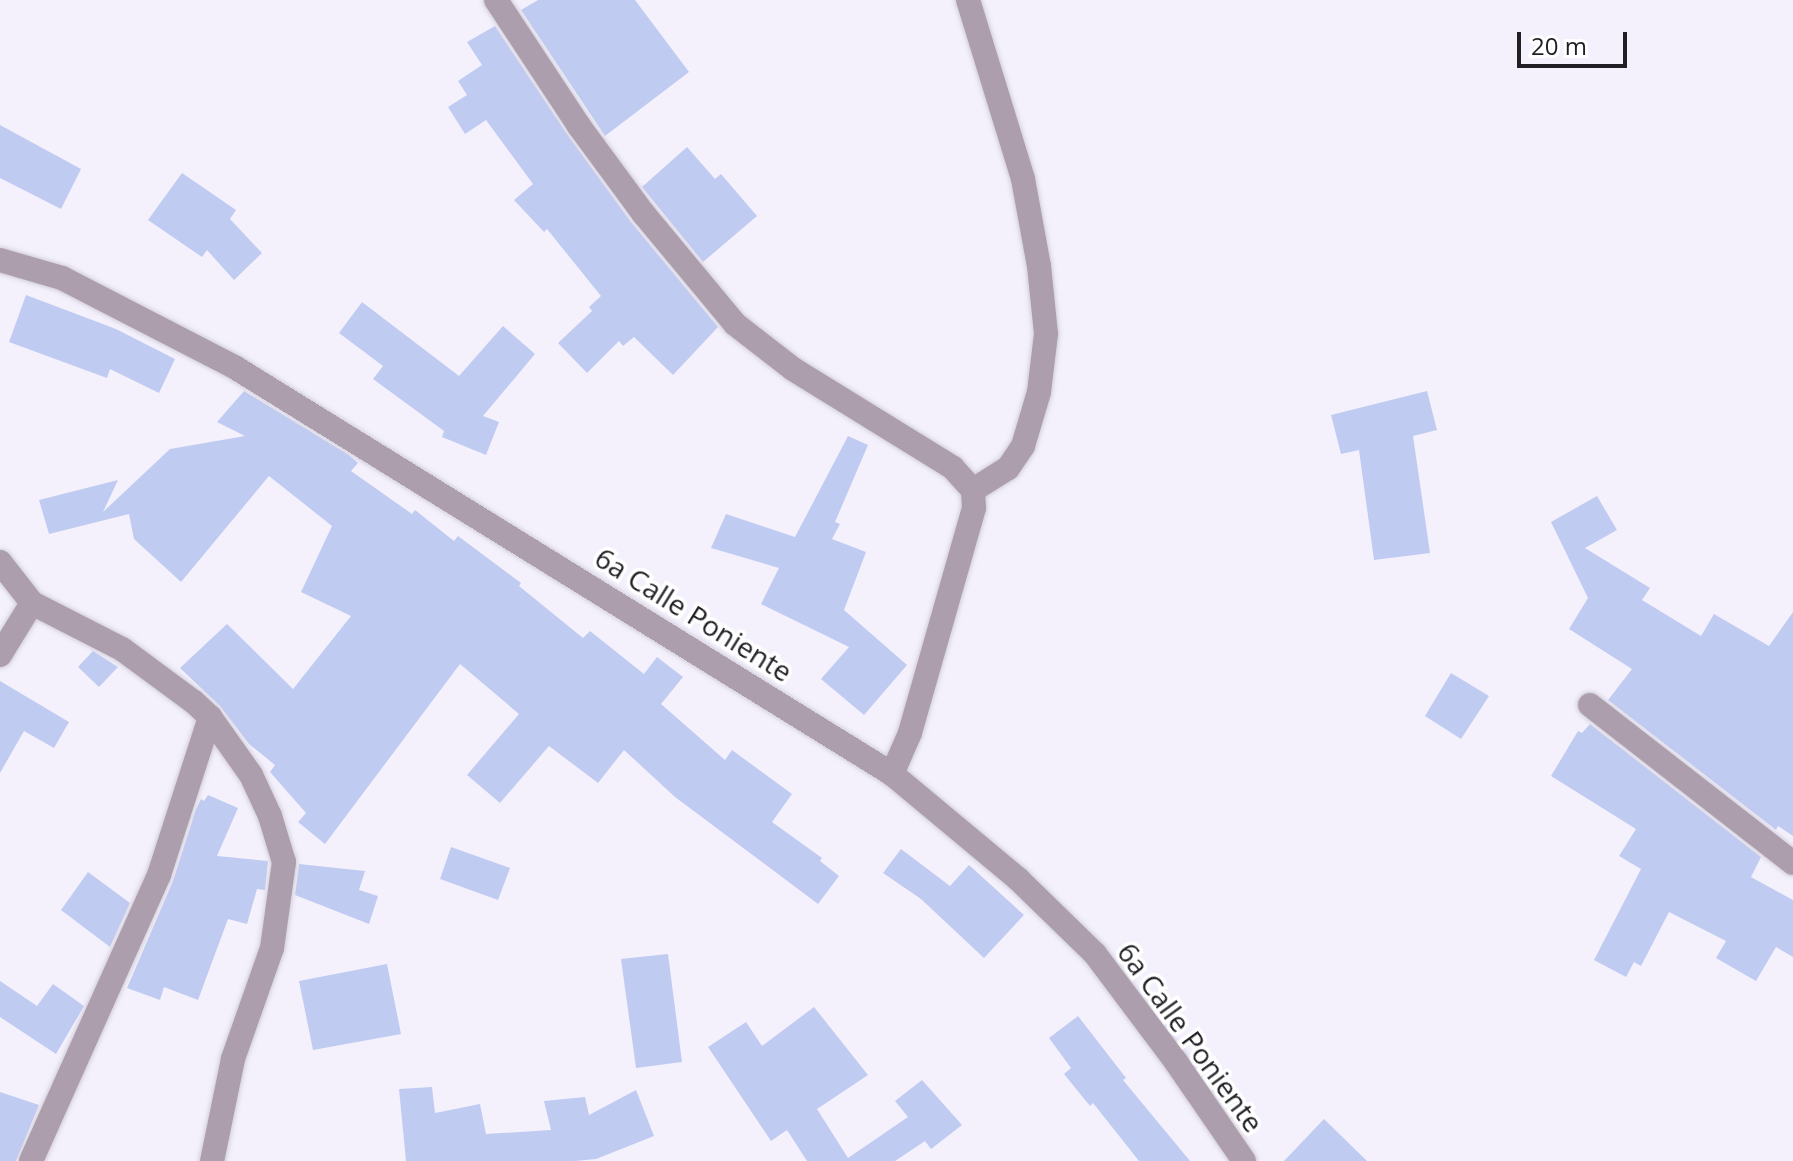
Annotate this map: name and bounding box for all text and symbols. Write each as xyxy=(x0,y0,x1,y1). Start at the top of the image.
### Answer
scale bar xyxy=(1521,16,1631,66)
text: 20 m xyxy=(1531,29,1587,62)
street label: 6a Calle Poniente xyxy=(589,540,799,688)
street label: 6a Calle Poniente xyxy=(1111,936,1271,1138)

